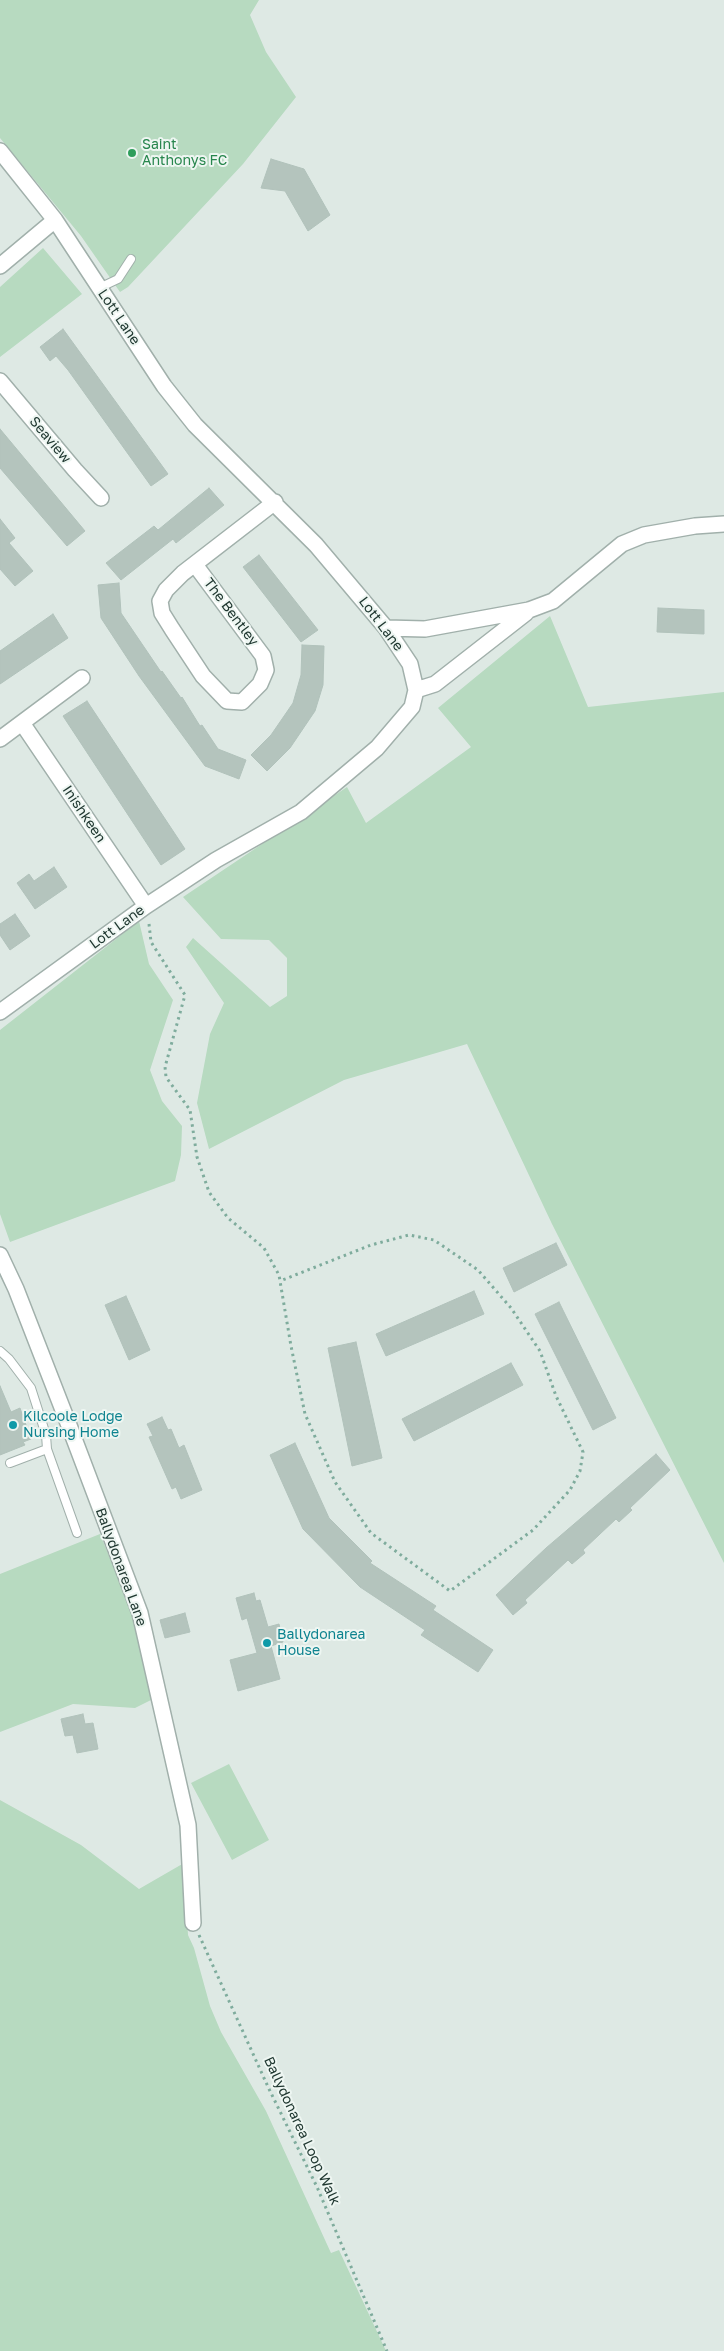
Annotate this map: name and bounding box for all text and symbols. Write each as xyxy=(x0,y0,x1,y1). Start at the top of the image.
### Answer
place label: Saint Anthonys FC xyxy=(142,137,227,170)
marker: Saint Anthonys FC xyxy=(126,147,138,159)
street label: Lott Lane xyxy=(94,286,144,348)
street label: Seaview xyxy=(26,413,74,467)
street label: The Bentley xyxy=(200,575,262,649)
street label: Lott Lane xyxy=(355,594,407,654)
street label: Inishkeen xyxy=(59,782,109,846)
street label: Lott Lane xyxy=(86,902,148,952)
place label: Kilcoole Lodge Nursing Home xyxy=(23,1409,123,1441)
marker: Kilcoole Lodge Nursing Home xyxy=(7,1419,19,1431)
street label: Ballydonarea Lane xyxy=(92,1506,150,1628)
place label: Ballydonarea House xyxy=(277,1627,365,1660)
marker: Ballydonarea House xyxy=(261,1637,273,1649)
street label: Ballydonarea Loop Walk xyxy=(260,2054,344,2208)

